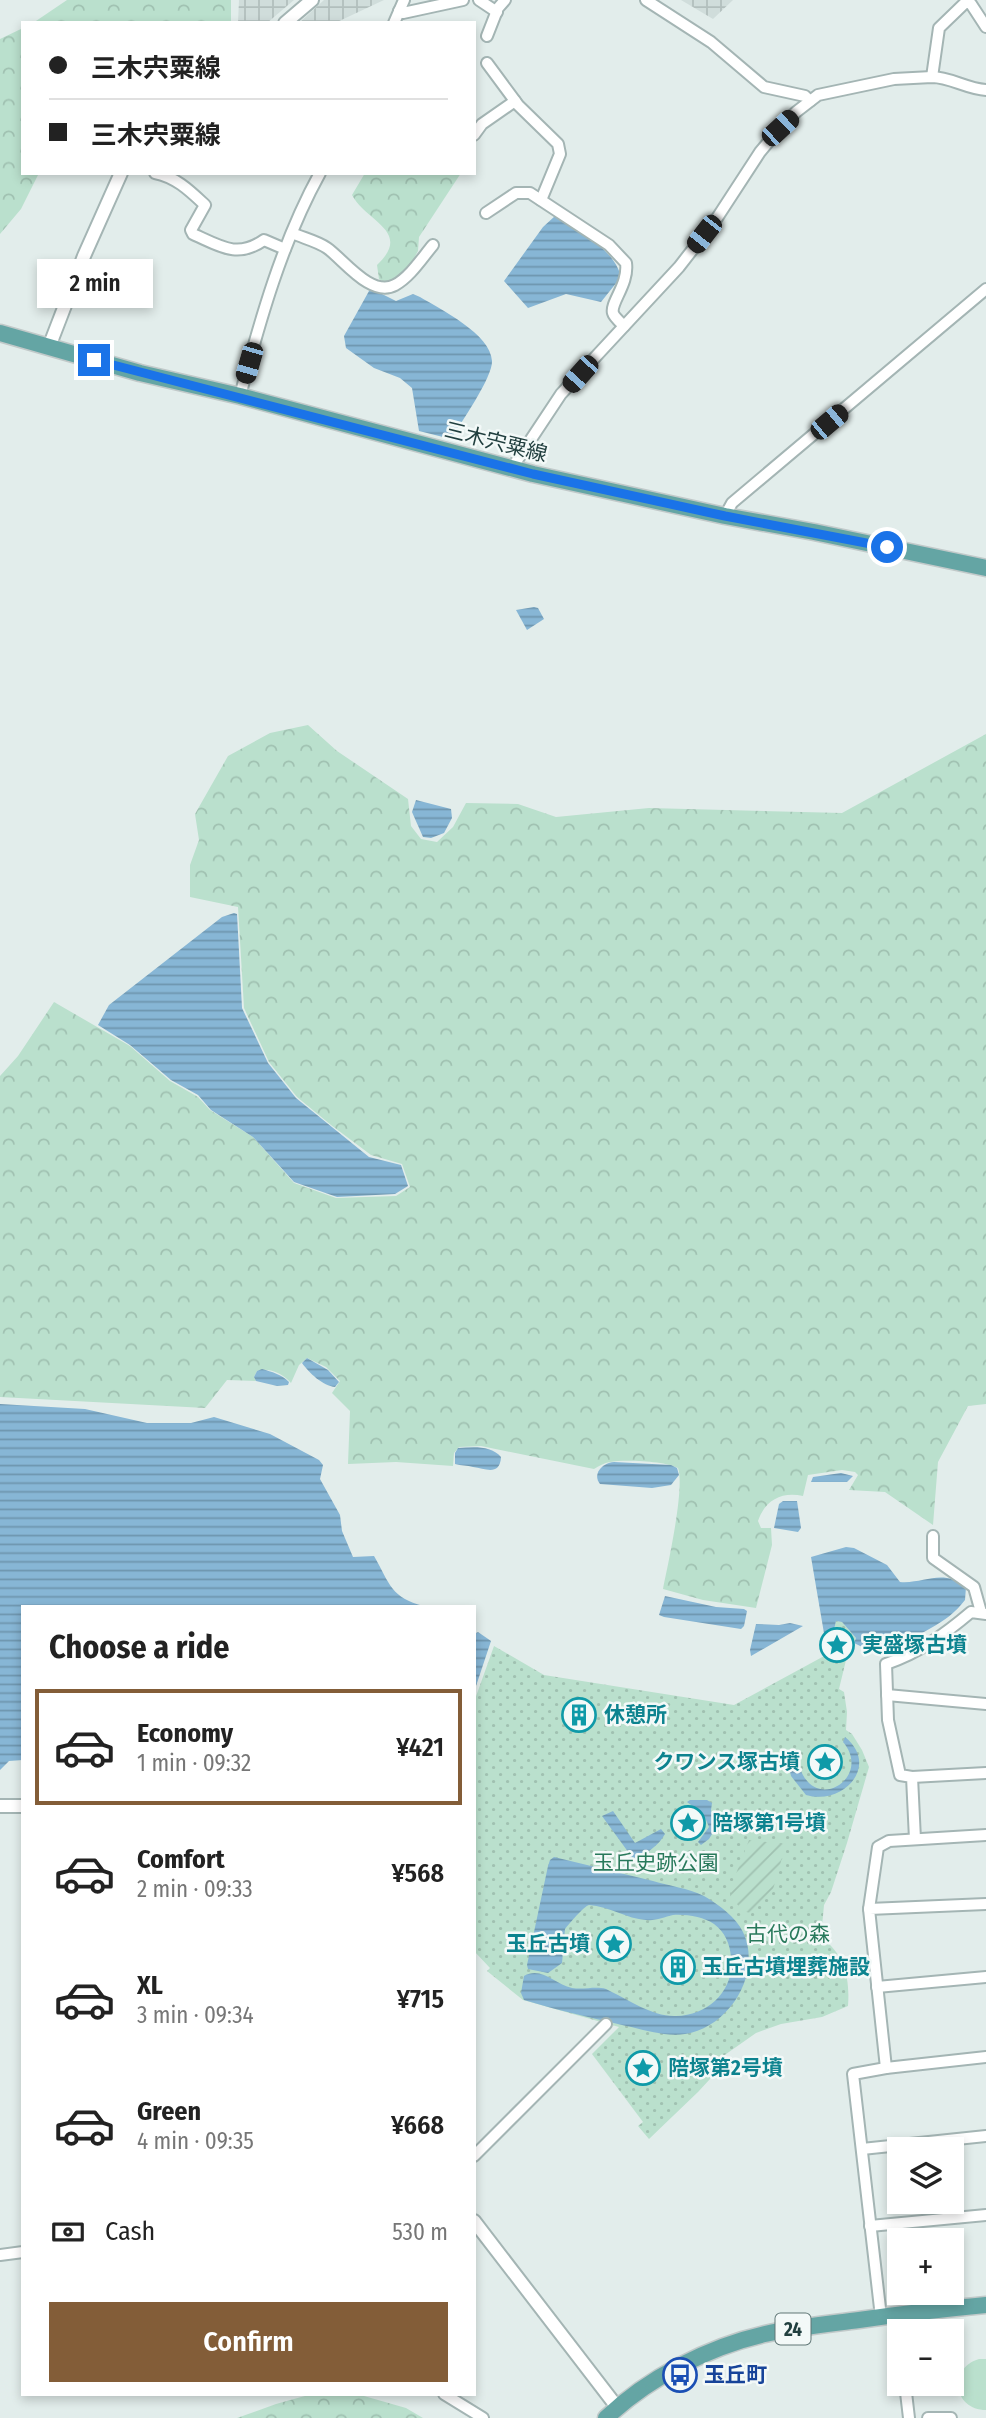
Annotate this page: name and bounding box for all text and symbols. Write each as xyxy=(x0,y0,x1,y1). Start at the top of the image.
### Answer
text: 三木宍粟線 xyxy=(91,53,221,84)
car xyxy=(758,106,803,150)
text: 三木宍粟線 xyxy=(91,120,221,151)
car xyxy=(683,211,726,257)
callout: 2 min xyxy=(36,258,152,308)
text: 2 min xyxy=(69,269,121,297)
car xyxy=(234,340,265,386)
route end xyxy=(78,344,110,376)
car xyxy=(559,351,602,397)
car xyxy=(807,400,852,444)
street label: 三木宍粟線 xyxy=(442,417,550,467)
route start xyxy=(871,531,903,563)
place icon: 実盛塚古墳 xyxy=(818,1626,856,1664)
text: Choose a ride xyxy=(49,1628,230,1666)
place label: 実盛塚古墳 xyxy=(862,1632,967,1658)
building icon: 休憩所 xyxy=(560,1696,598,1734)
place label: 休憩所 xyxy=(604,1702,667,1728)
icon: car xyxy=(53,1716,116,1779)
text: Economy xyxy=(137,1718,233,1749)
text: ¥421 xyxy=(396,1732,444,1763)
place icon: クワンス塚古墳 xyxy=(806,1743,844,1781)
text: 1 min · 09:32 xyxy=(137,1749,251,1777)
place label: クワンス塚古墳 xyxy=(653,1749,800,1775)
place icon: 陪塚第1号墳 xyxy=(669,1804,707,1842)
place label: 陪塚第1号墳 xyxy=(712,1810,826,1836)
icon: car xyxy=(53,1842,116,1905)
text: Comfort xyxy=(137,1844,225,1875)
park label: 玉丘史跡公園 xyxy=(593,1850,719,1876)
text: ¥568 xyxy=(391,1858,444,1889)
text: 2 min · 09:33 xyxy=(137,1875,253,1903)
park label: 古代の森 xyxy=(746,1921,830,1947)
place icon: 玉丘古墳 xyxy=(595,1925,633,1963)
place label: 玉丘古墳 xyxy=(506,1931,590,1957)
building icon: 玉丘古墳埋葬施設 xyxy=(659,1948,697,1986)
place label: 玉丘古墳埋葬施設 xyxy=(702,1954,870,1980)
icon: car xyxy=(53,1968,116,2031)
text: XL xyxy=(137,1970,163,2001)
text: ¥715 xyxy=(397,1984,444,2015)
text: 3 min · 09:34 xyxy=(137,2001,254,2029)
place icon: 陪塚第2号墳 xyxy=(624,2049,662,2087)
place label: 陪塚第2号墳 xyxy=(668,2055,783,2081)
icon: car xyxy=(53,2094,116,2157)
text: Green xyxy=(137,2096,201,2127)
text: ¥668 xyxy=(391,2110,444,2141)
text: 4 min · 09:35 xyxy=(137,2127,254,2155)
map controls xyxy=(887,2137,964,2396)
button: layers xyxy=(887,2137,964,2214)
icon: cash xyxy=(49,2213,87,2251)
text: Cash xyxy=(105,2216,155,2247)
text: 530 m xyxy=(392,2218,448,2246)
button: + xyxy=(887,2228,964,2305)
button: Confirm xyxy=(49,2302,448,2382)
road number: 24 xyxy=(776,2314,810,2344)
button: − xyxy=(887,2319,964,2396)
bus stop icon: 玉丘町 xyxy=(661,2356,699,2394)
place label: 玉丘町 xyxy=(704,2362,767,2388)

